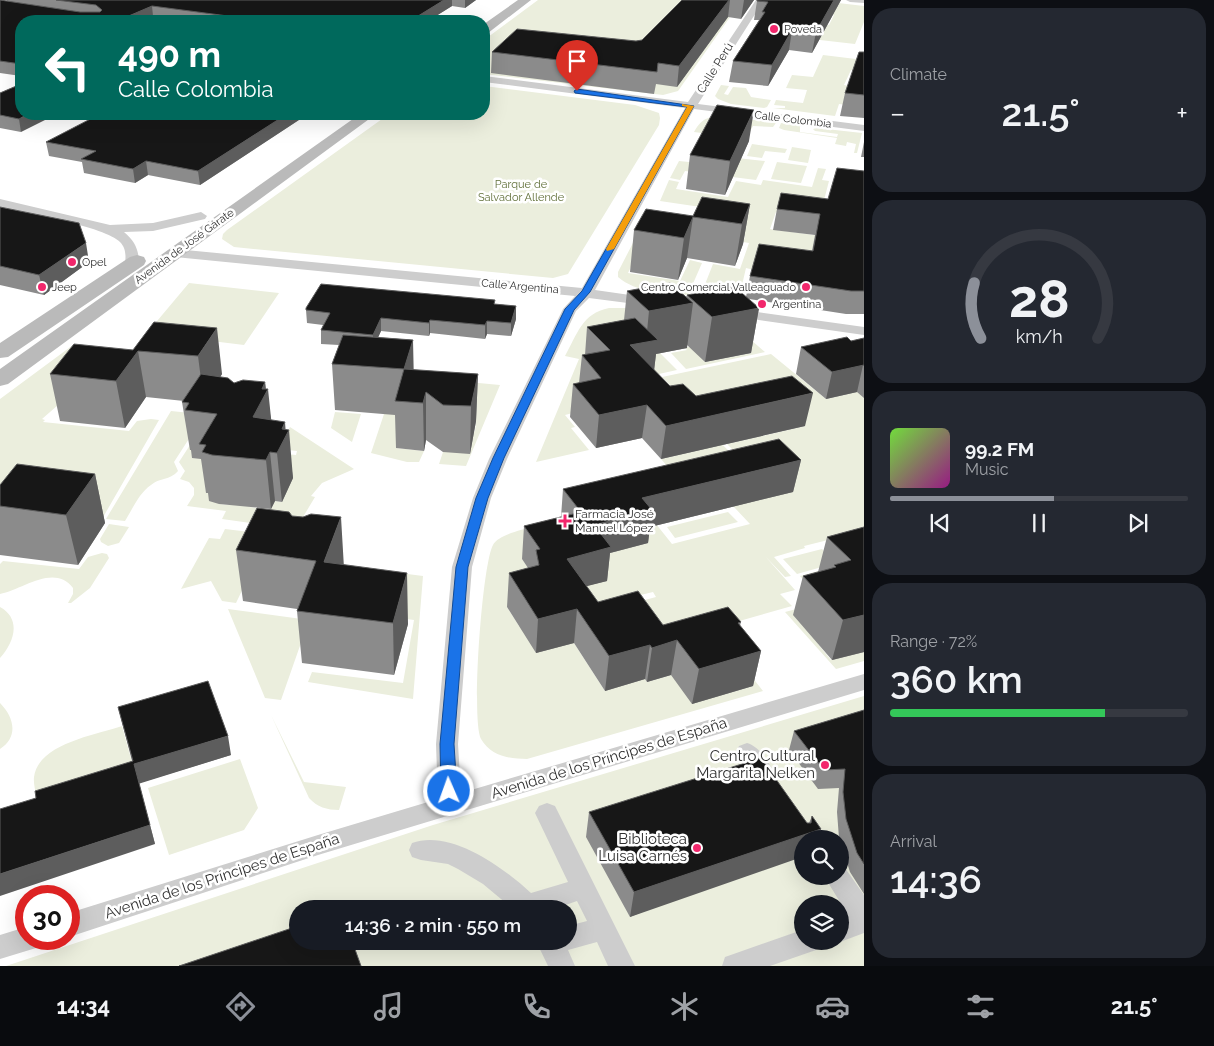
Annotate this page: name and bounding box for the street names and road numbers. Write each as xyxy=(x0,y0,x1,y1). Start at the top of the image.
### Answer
street label: Calle Perú xyxy=(694,40,736,96)
street label: Calle Colombia xyxy=(754,108,832,131)
street label: Avenida de José Gárate xyxy=(132,206,237,287)
street label: Calle Argentina xyxy=(481,277,559,296)
street label: Avenida de los Príncipes de España xyxy=(489,714,729,802)
street label: Avenida de los Príncipes de España xyxy=(102,830,342,922)

